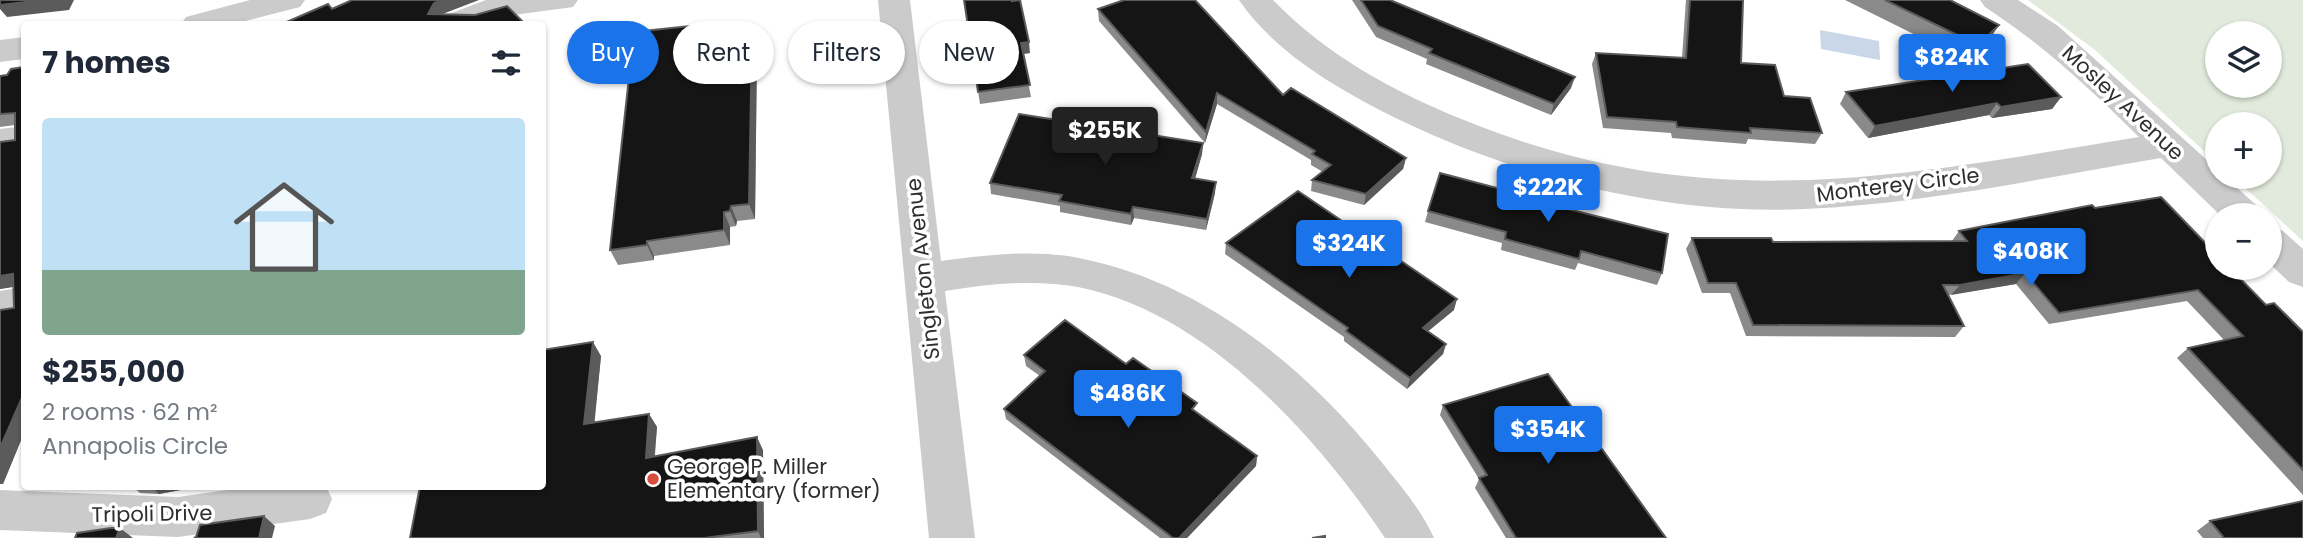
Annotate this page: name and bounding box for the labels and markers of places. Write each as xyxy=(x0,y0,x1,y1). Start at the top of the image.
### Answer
pin: $824K xyxy=(1903,34,2001,94)
pin: $255K xyxy=(1056,108,1154,167)
pin: $222K xyxy=(1499,164,1597,224)
pin: $324K xyxy=(1300,220,1398,280)
pin: $408K xyxy=(1982,229,2080,288)
pin: $486K xyxy=(1079,370,1177,430)
pin: $354K xyxy=(1499,406,1597,466)
place label: George P. Miller Elementary (former) xyxy=(667,452,881,505)
marker: George P. Miller Elementary (former) xyxy=(645,471,661,487)

